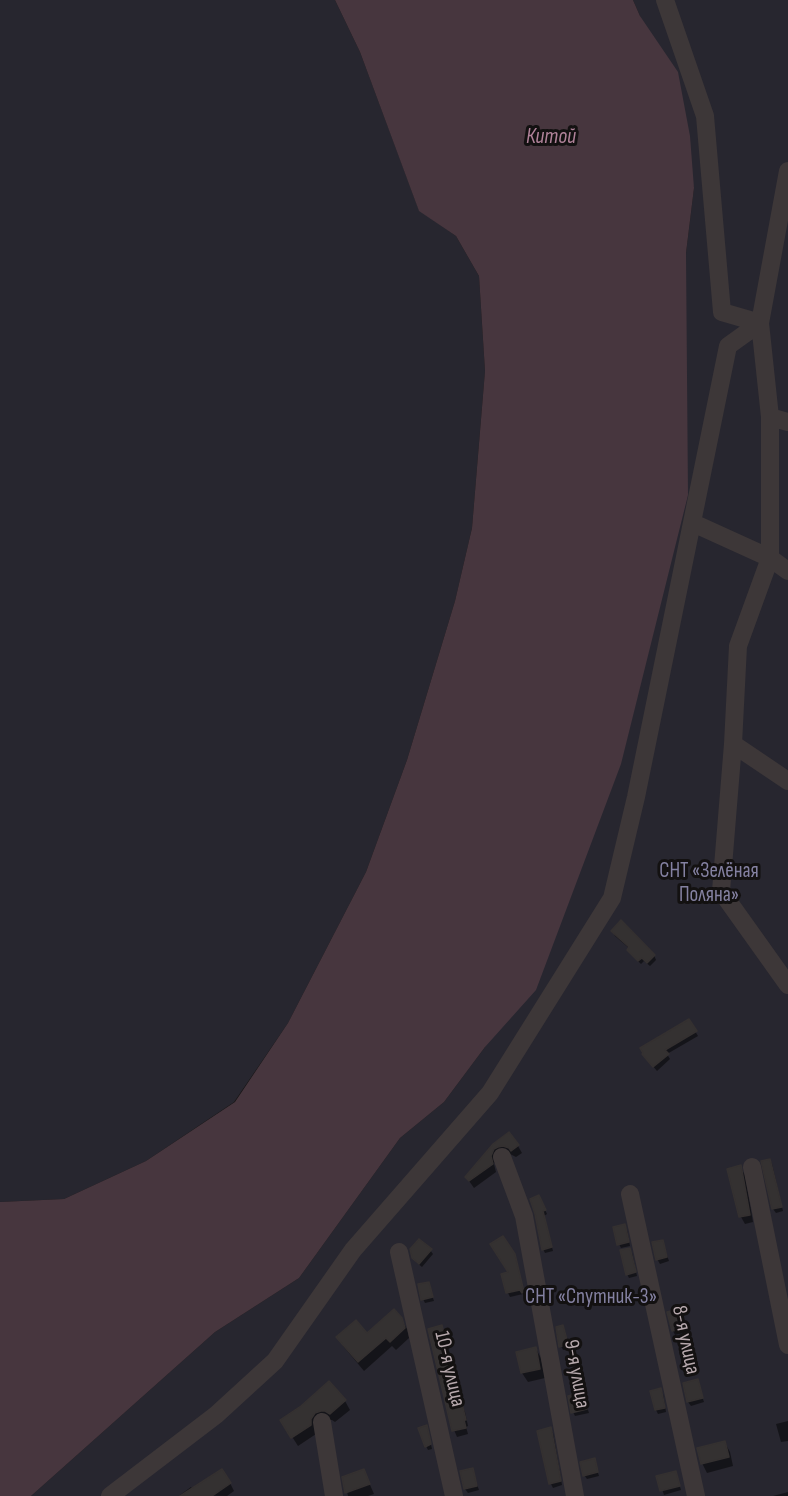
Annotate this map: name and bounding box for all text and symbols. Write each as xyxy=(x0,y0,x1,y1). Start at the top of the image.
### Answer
water label: Китой xyxy=(526,124,576,150)
park label: СНТ «Зелёная Поляна» xyxy=(659,859,759,909)
park label: СНТ «Спутник-3» xyxy=(525,1285,657,1311)
street label: 8-я улица xyxy=(665,1303,705,1377)
street label: 10-я улица xyxy=(428,1329,470,1409)
street label: 9-я улица xyxy=(558,1338,594,1410)

